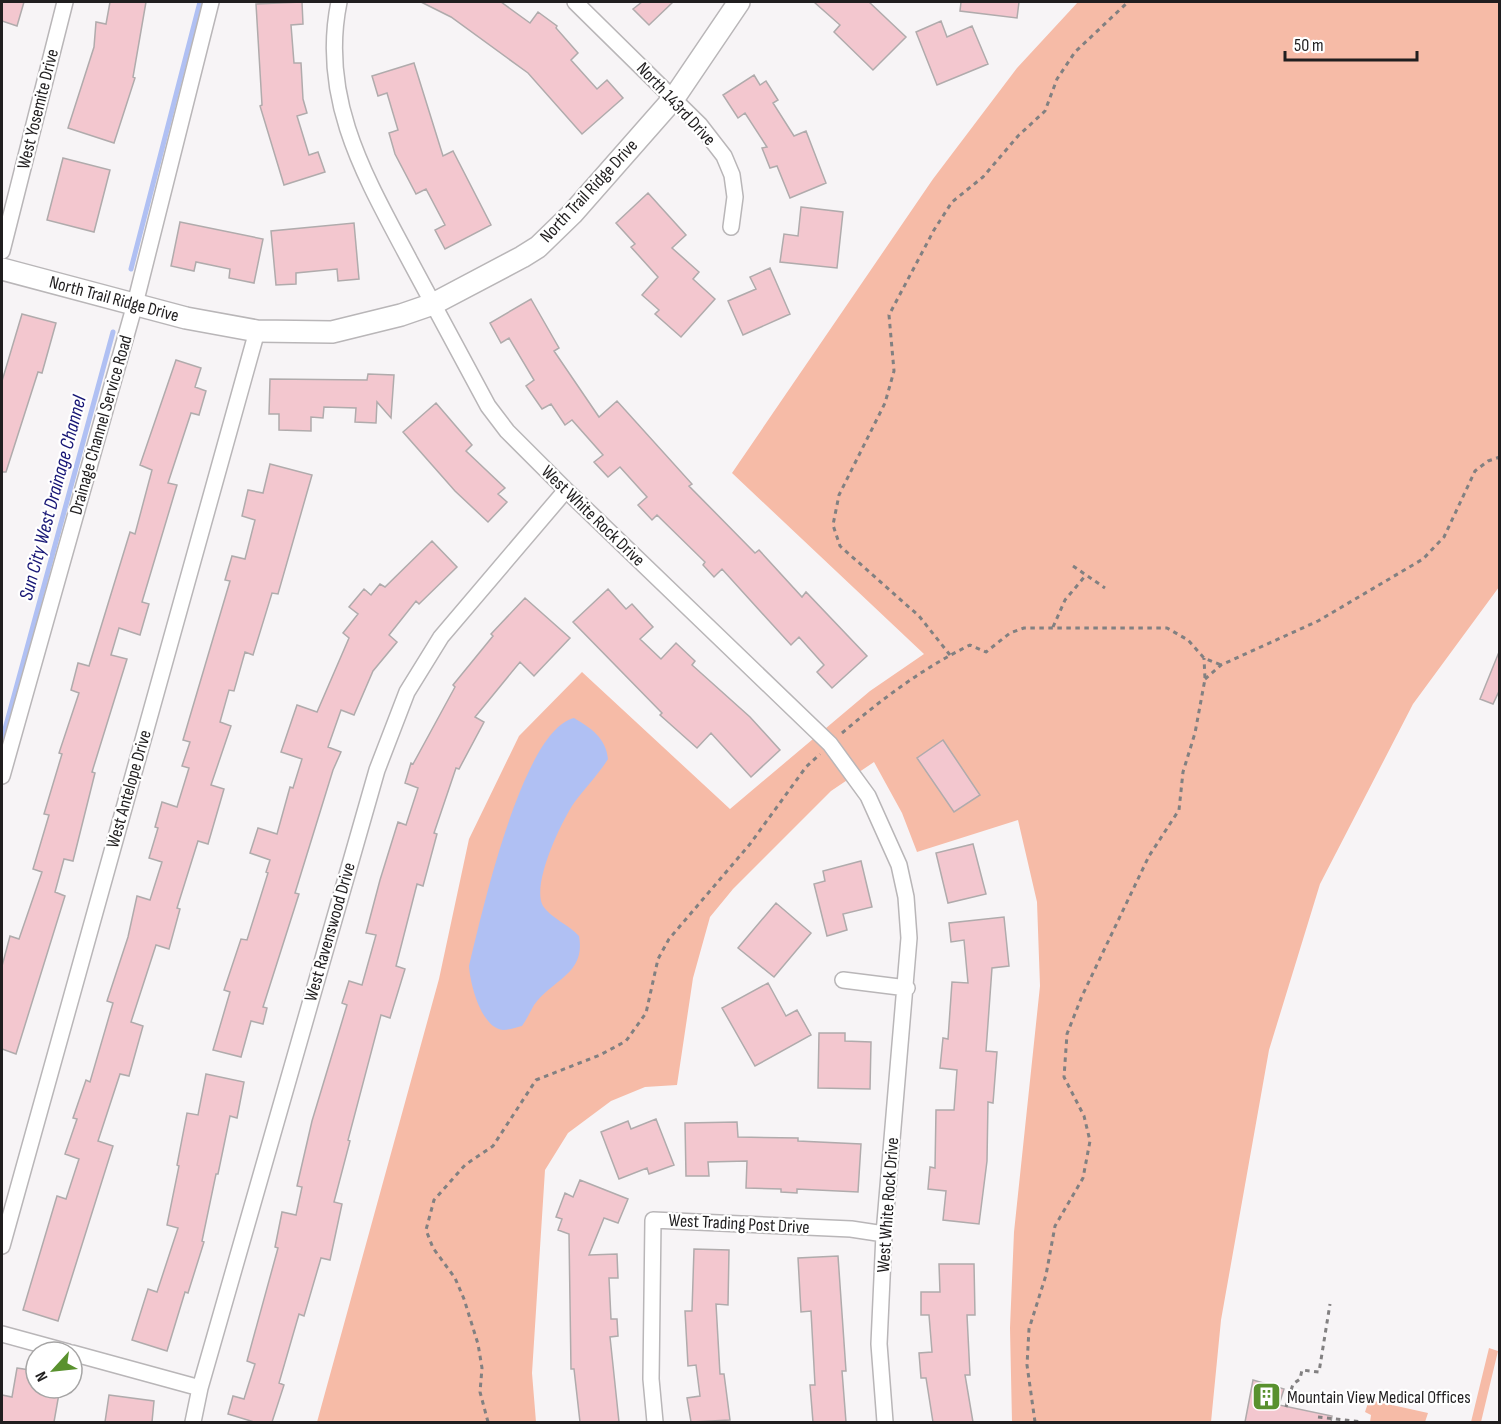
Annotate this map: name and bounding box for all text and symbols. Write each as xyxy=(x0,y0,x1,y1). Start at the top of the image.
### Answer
scale bar xyxy=(1285,24,1417,62)
text: 50 m xyxy=(1294,35,1324,56)
street label: West Yosemite Drive xyxy=(13,47,63,171)
street label: North 143rd Drive xyxy=(632,58,720,150)
street label: North Trail Ridge Drive xyxy=(536,135,642,247)
street label: North Trail Ridge Drive xyxy=(47,272,181,326)
street label: Drainage Channel Service Road xyxy=(65,333,137,517)
water label: Sun City West Drainage Channel xyxy=(14,392,92,603)
street label: West White Rock Drive xyxy=(537,461,649,571)
street label: West Antelope Drive xyxy=(102,728,156,850)
street label: West Ravenswood Drive xyxy=(300,860,360,1004)
street label: West White Rock Drive xyxy=(873,1137,903,1273)
street label: West Trading Post Drive xyxy=(668,1210,810,1238)
north arrow xyxy=(24,1340,84,1400)
text: N xyxy=(32,1368,52,1384)
building icon: Mountain View Medical Offices xyxy=(1250,1381,1282,1413)
place label: Mountain View Medical Offices xyxy=(1287,1387,1471,1408)

